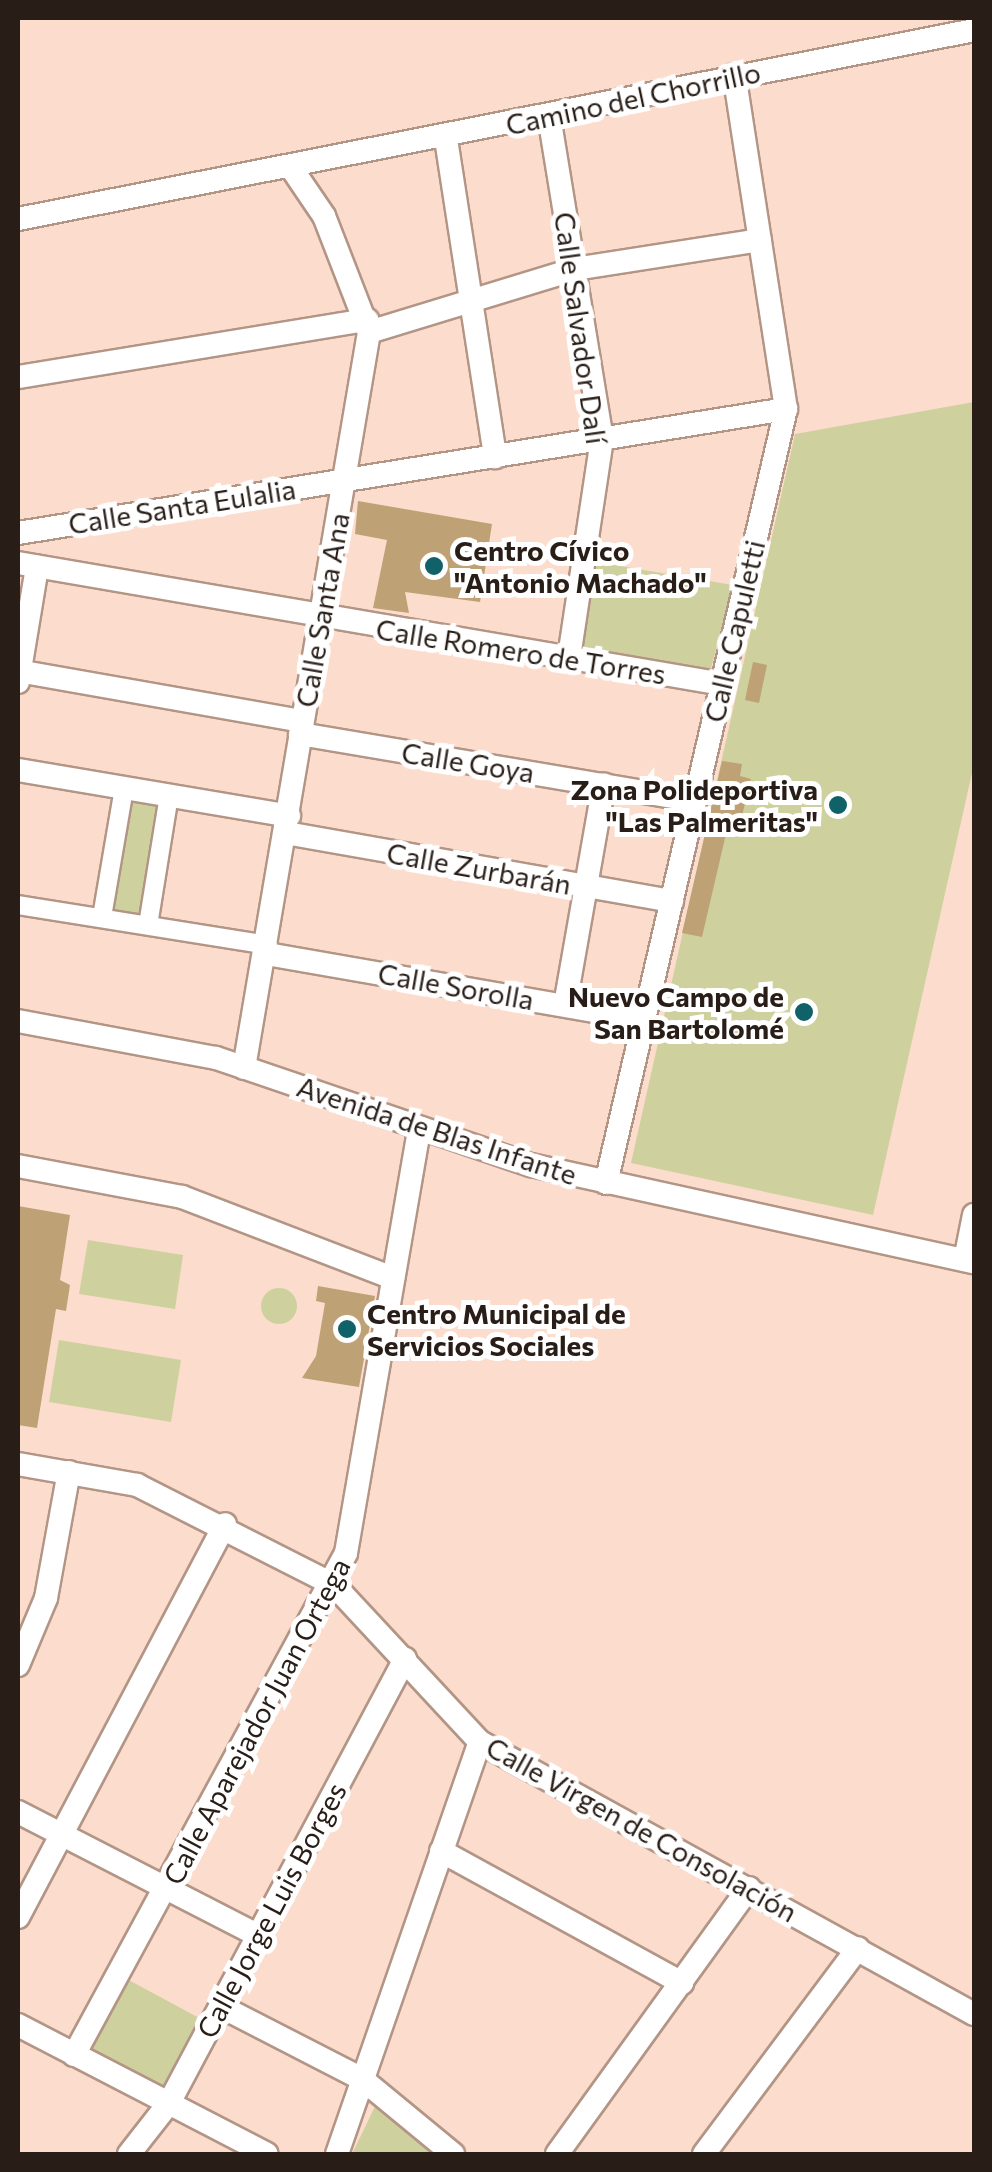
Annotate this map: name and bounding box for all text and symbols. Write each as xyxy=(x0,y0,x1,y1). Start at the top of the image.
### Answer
street label: Camino del Chorrillo xyxy=(503,55,763,141)
street label: Calle Salvador Dalí xyxy=(548,210,614,446)
street label: Calle Santa Eulalia xyxy=(66,471,298,541)
street label: Calle Santa Ana xyxy=(288,510,356,710)
place label: Centro Cívico "Antonio Machado" xyxy=(454,533,707,599)
street label: Calle Capuletti xyxy=(697,537,771,725)
marker: Centro Cívico "Antonio Machado" xyxy=(423,555,445,577)
street label: Calle Romero de Torres xyxy=(374,611,668,691)
street label: Calle Goya xyxy=(399,735,537,789)
place label: Zona Polideportiva "Las Palmeritas" xyxy=(571,772,818,838)
marker: Zona Polideportiva "Las Palmeritas" xyxy=(827,794,849,816)
street label: Calle Zurbarán xyxy=(384,835,574,901)
street label: Calle Sorolla xyxy=(375,956,537,1016)
place label: Nuevo Campo de San Bartolomé xyxy=(568,979,784,1045)
marker: Nuevo Campo de San Bartolomé xyxy=(793,1001,815,1023)
street label: Avenida de Blas Infante xyxy=(293,1069,581,1191)
place label: Centro Municipal de Servicios Sociales xyxy=(367,1296,626,1362)
marker: Centro Municipal de Servicios Sociales xyxy=(336,1318,358,1340)
street label: Calle Aparejador Juan Ortega xyxy=(155,1552,357,1890)
street label: Calle Virgen de Consolación xyxy=(481,1729,803,1929)
street label: Calle Jorge Luis Borges xyxy=(189,1776,353,2044)

